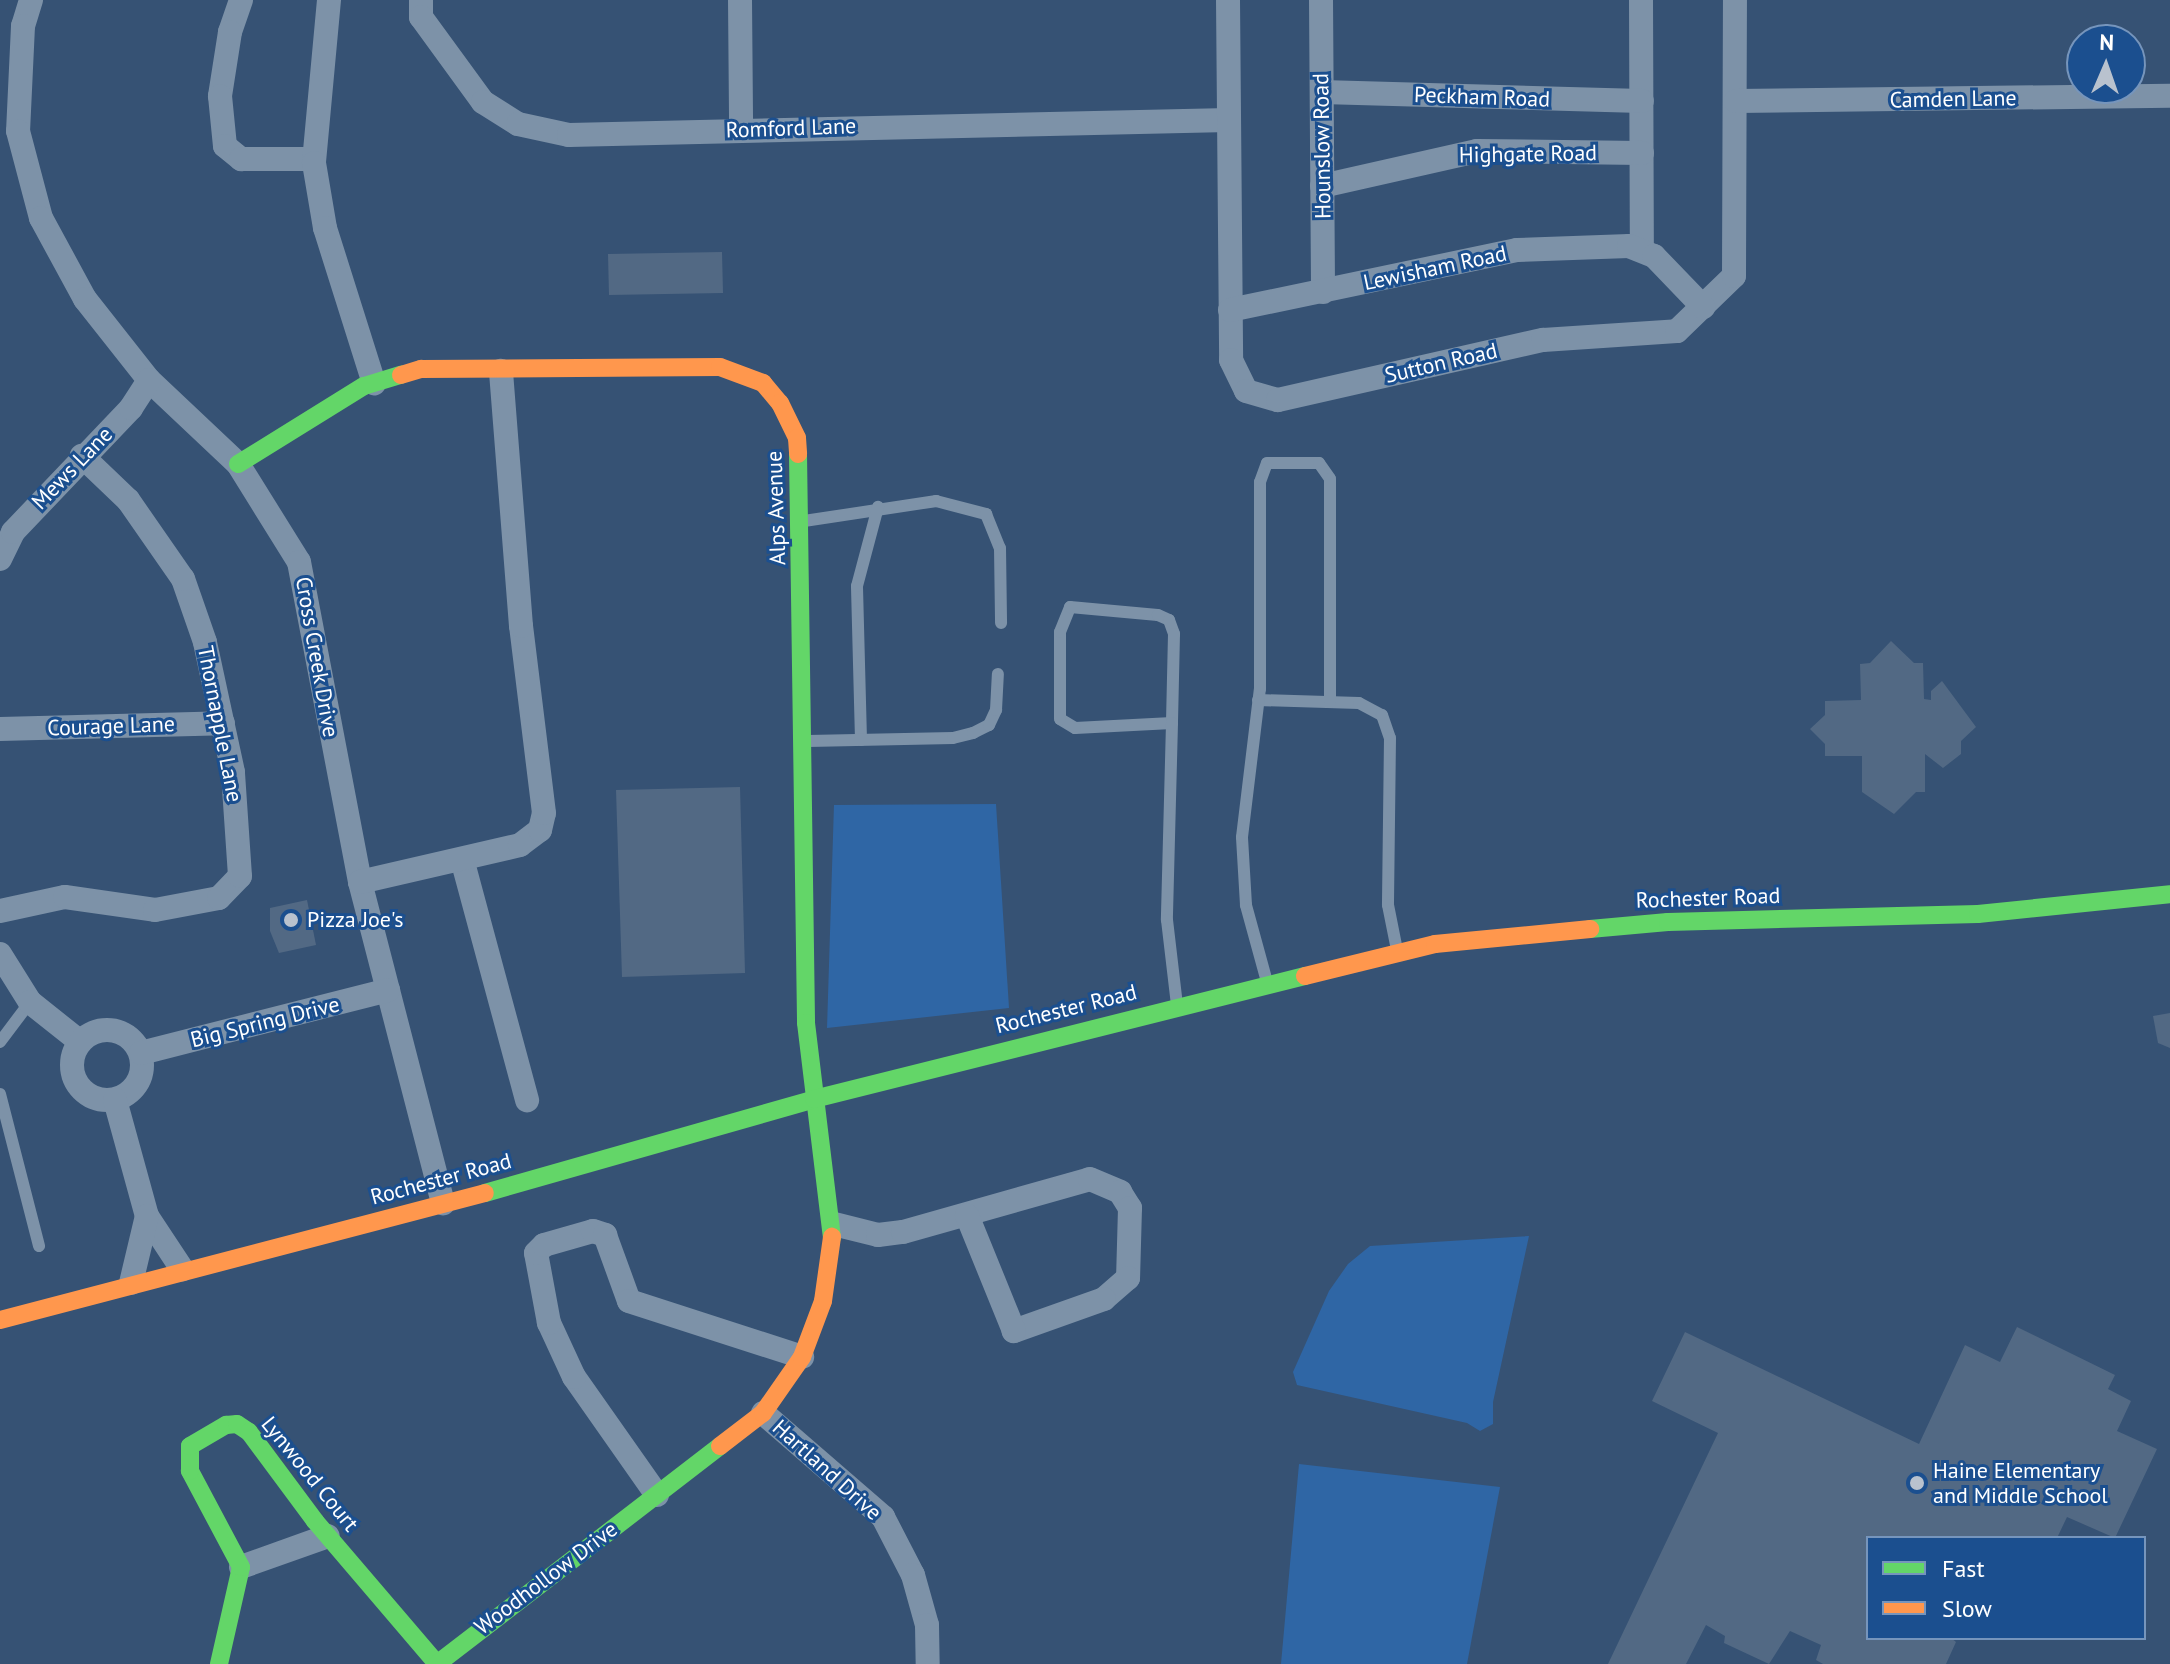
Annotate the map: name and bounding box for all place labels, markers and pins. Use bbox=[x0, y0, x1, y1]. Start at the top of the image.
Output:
place label: Pizza Joe's bbox=[307, 907, 403, 933]
marker: Pizza Joe's bbox=[282, 911, 300, 929]
place label: Haine Elementary and Middle School bbox=[1933, 1457, 2108, 1508]
marker: Haine Elementary and Middle School bbox=[1908, 1474, 1926, 1492]

